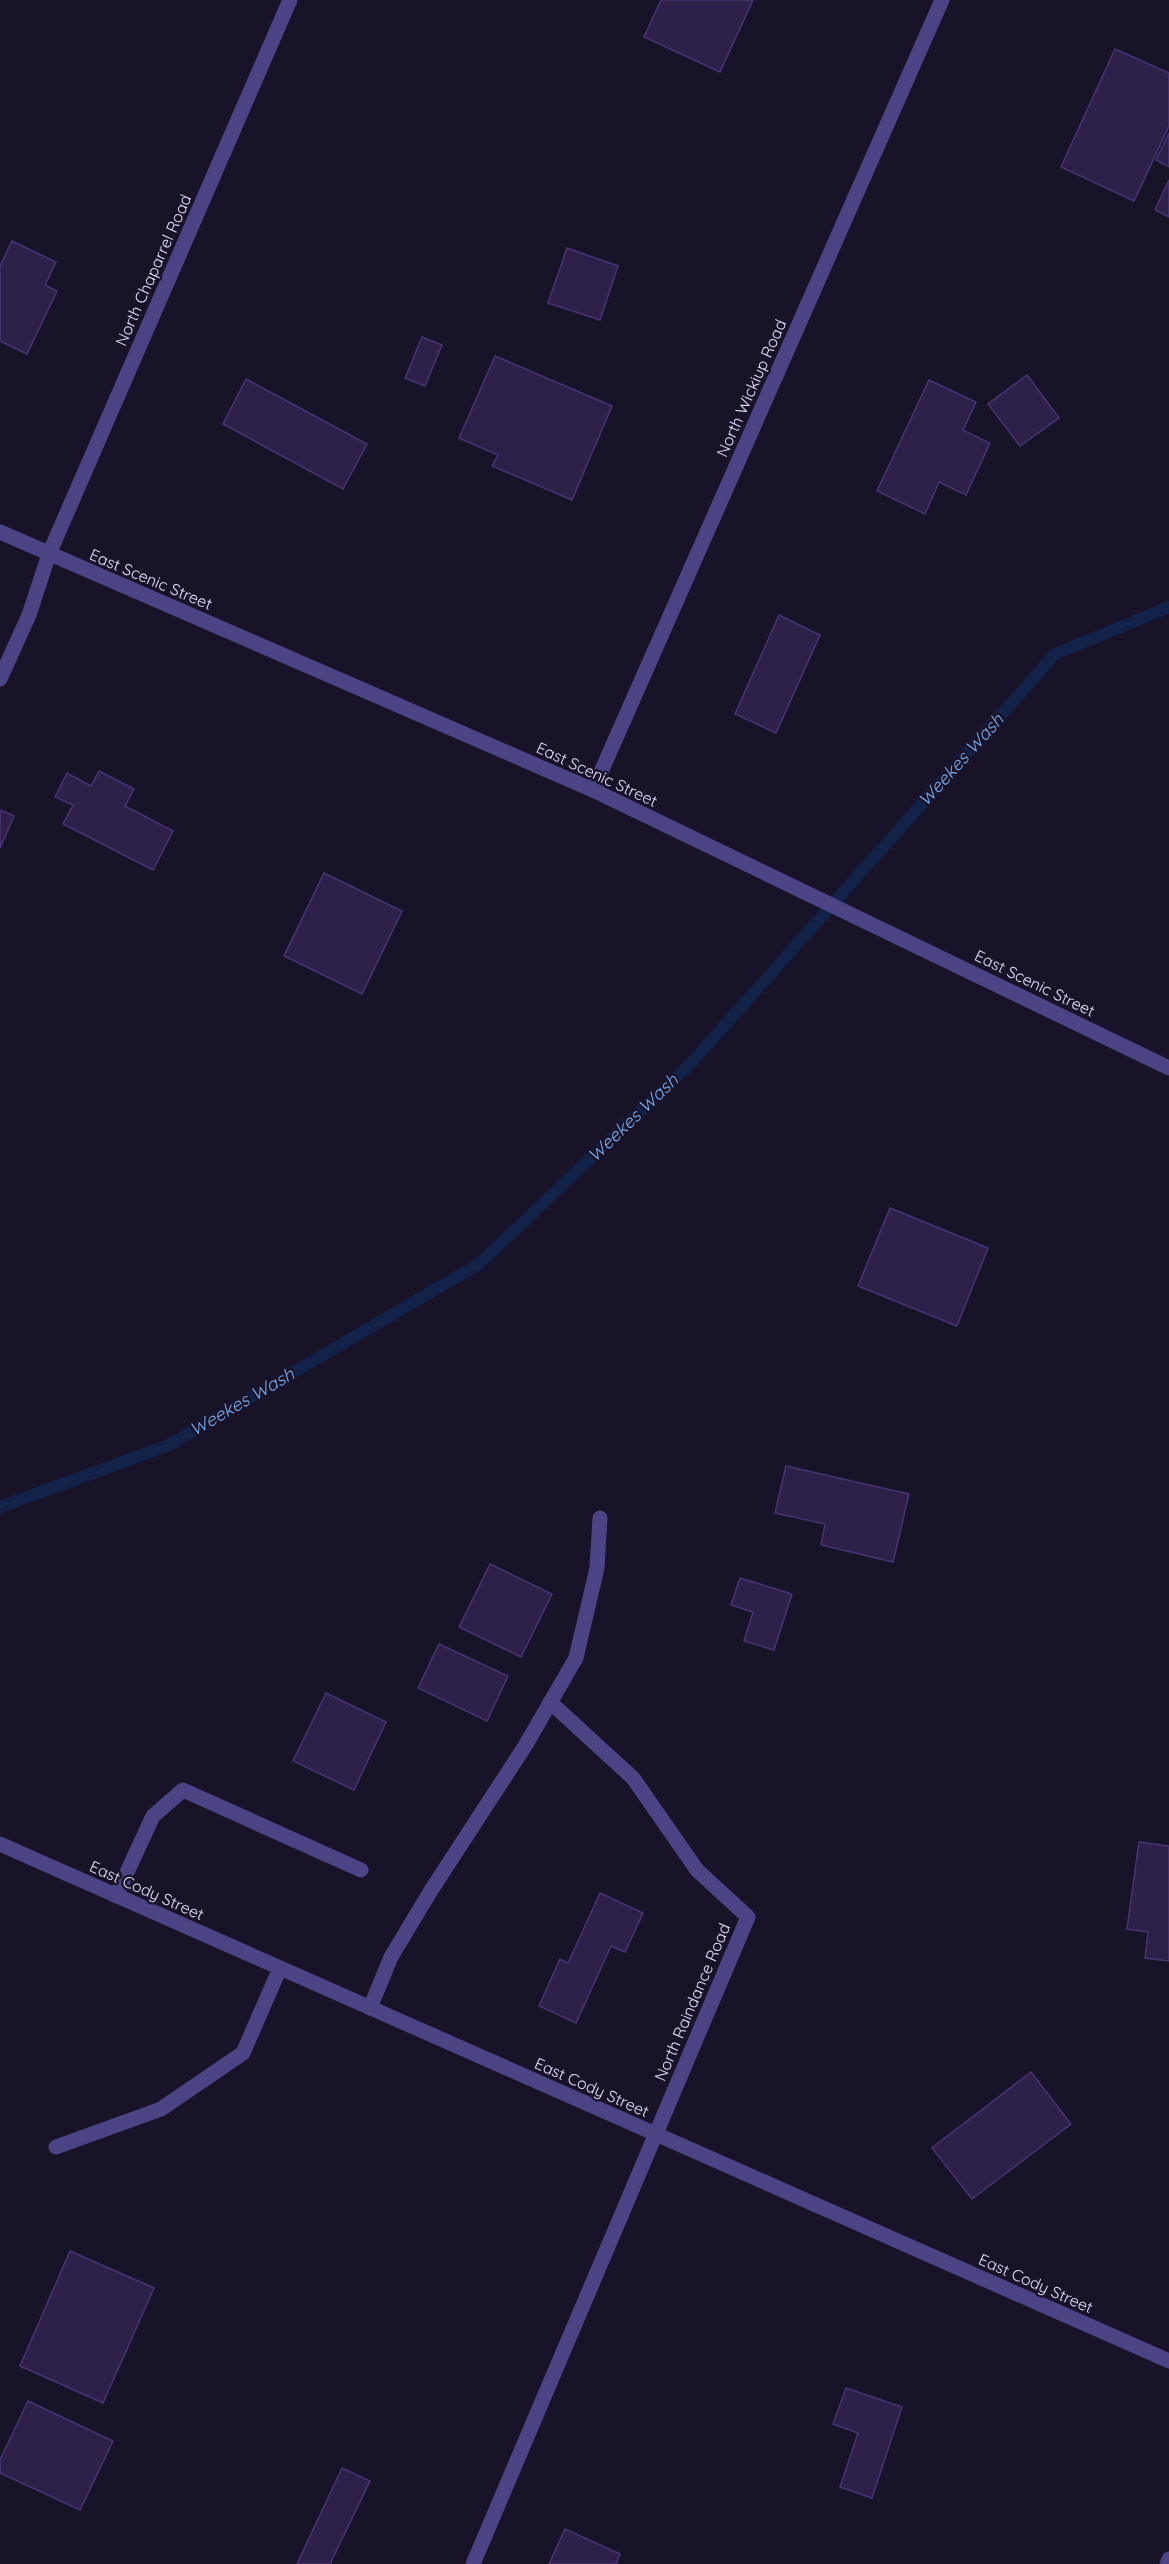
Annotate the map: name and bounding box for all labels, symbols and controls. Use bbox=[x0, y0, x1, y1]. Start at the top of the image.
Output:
street label: North Chaparrel Road bbox=[111, 191, 195, 349]
street label: North Wickiup Road bbox=[712, 316, 790, 460]
street label: East Scenic Street bbox=[87, 544, 215, 614]
water label: Weekes Wash bbox=[913, 708, 1009, 811]
street label: East Scenic Street bbox=[533, 737, 661, 811]
street label: East Scenic Street bbox=[972, 945, 1098, 1021]
water label: Weekes Wash bbox=[583, 1068, 683, 1167]
water label: Weekes Wash bbox=[185, 1362, 299, 1441]
street label: East Cody Street bbox=[87, 1856, 207, 1924]
street label: North Raindance Road bbox=[650, 1920, 734, 2084]
street label: East Cody Street bbox=[532, 2053, 652, 2121]
street label: East Cody Street bbox=[976, 2249, 1096, 2317]

